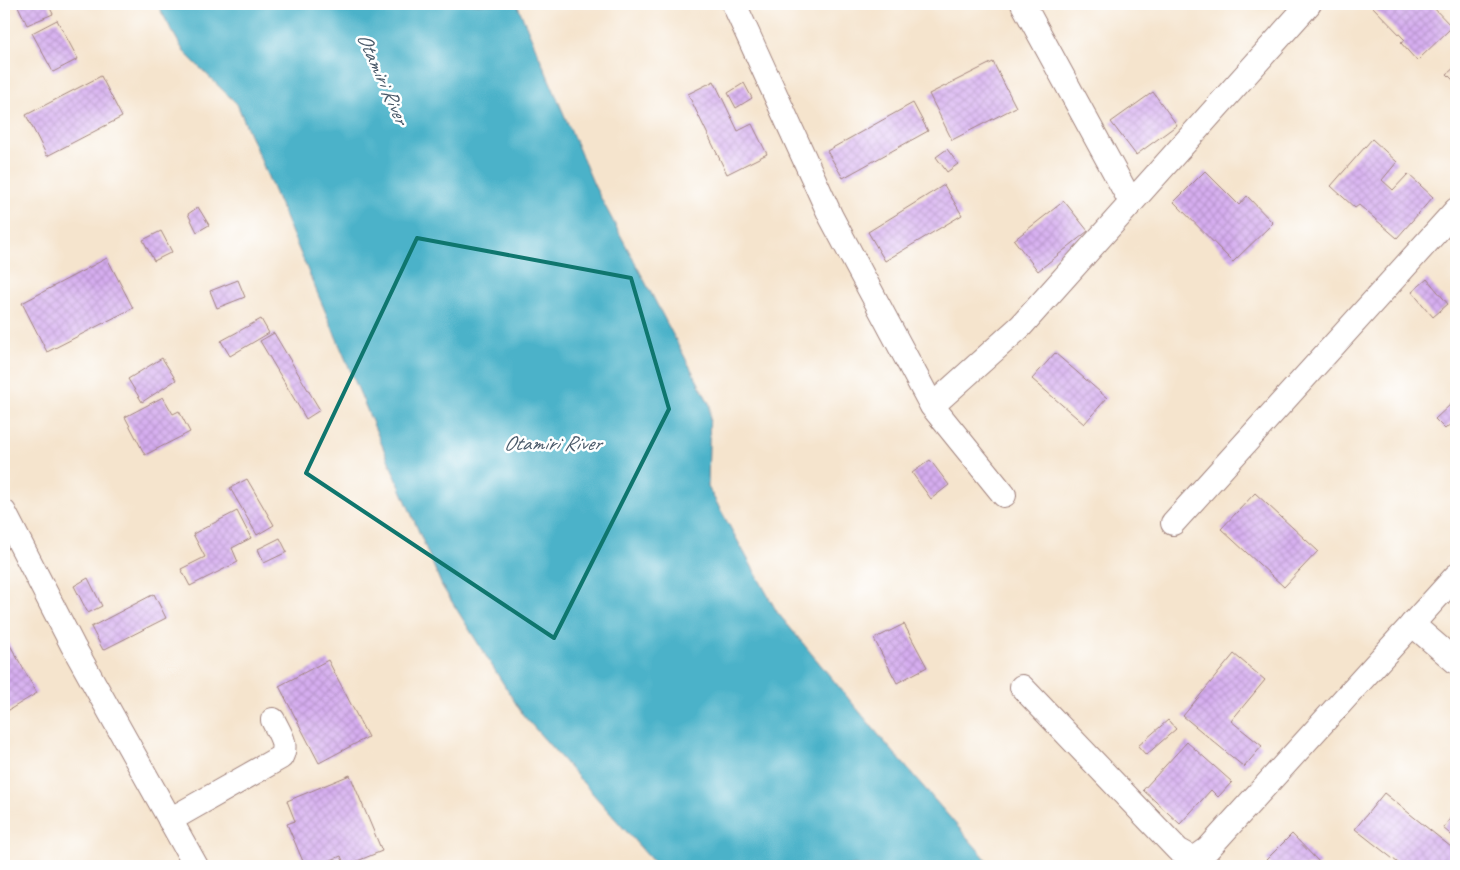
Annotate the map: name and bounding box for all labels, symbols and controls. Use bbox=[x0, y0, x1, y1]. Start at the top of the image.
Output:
water label: Otamiri River bbox=[351, 28, 416, 131]
water label: Otamiri River bbox=[503, 430, 604, 456]

